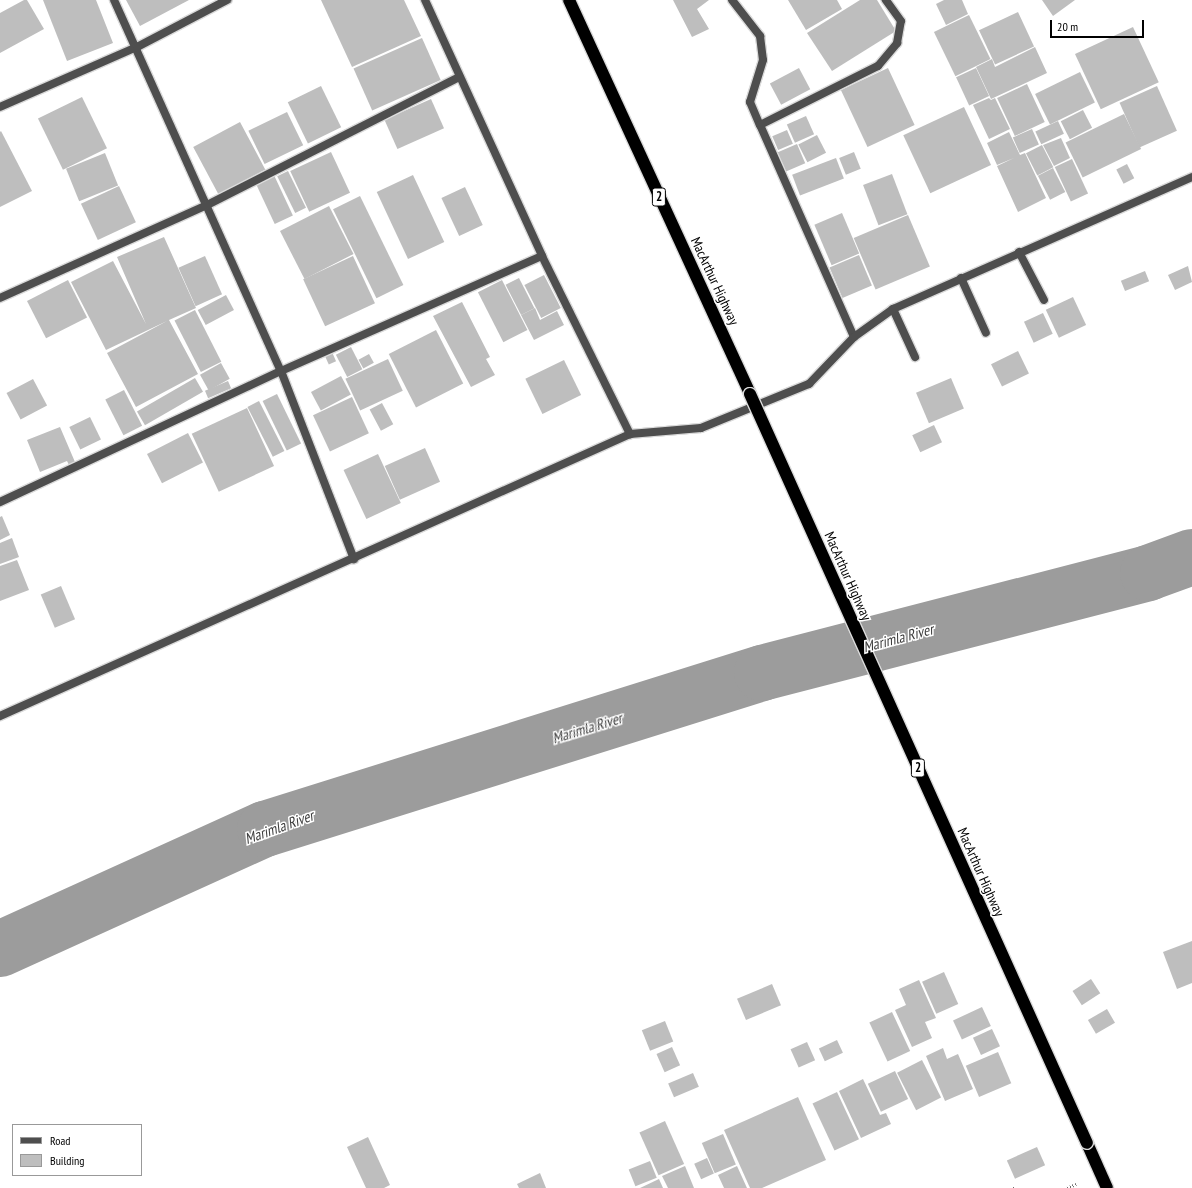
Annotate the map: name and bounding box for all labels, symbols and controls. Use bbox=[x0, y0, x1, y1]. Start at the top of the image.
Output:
scale bar bbox=[1052, 12, 1146, 38]
text: 20 m bbox=[1057, 19, 1078, 34]
road number: 2 bbox=[651, 186, 667, 208]
street label: MacArthur Highway bbox=[687, 234, 743, 328]
street label: MacArthur Highway bbox=[821, 529, 875, 623]
water label: Marimla River bbox=[861, 620, 935, 656]
water label: Marimla River bbox=[550, 709, 624, 747]
road number: 2 bbox=[910, 757, 926, 779]
water label: Marimla River bbox=[242, 806, 316, 848]
street label: MacArthur Highway bbox=[954, 825, 1008, 919]
legend bbox=[12, 1124, 142, 1176]
text: Road bbox=[50, 1133, 70, 1148]
text: Building bbox=[50, 1153, 85, 1168]

